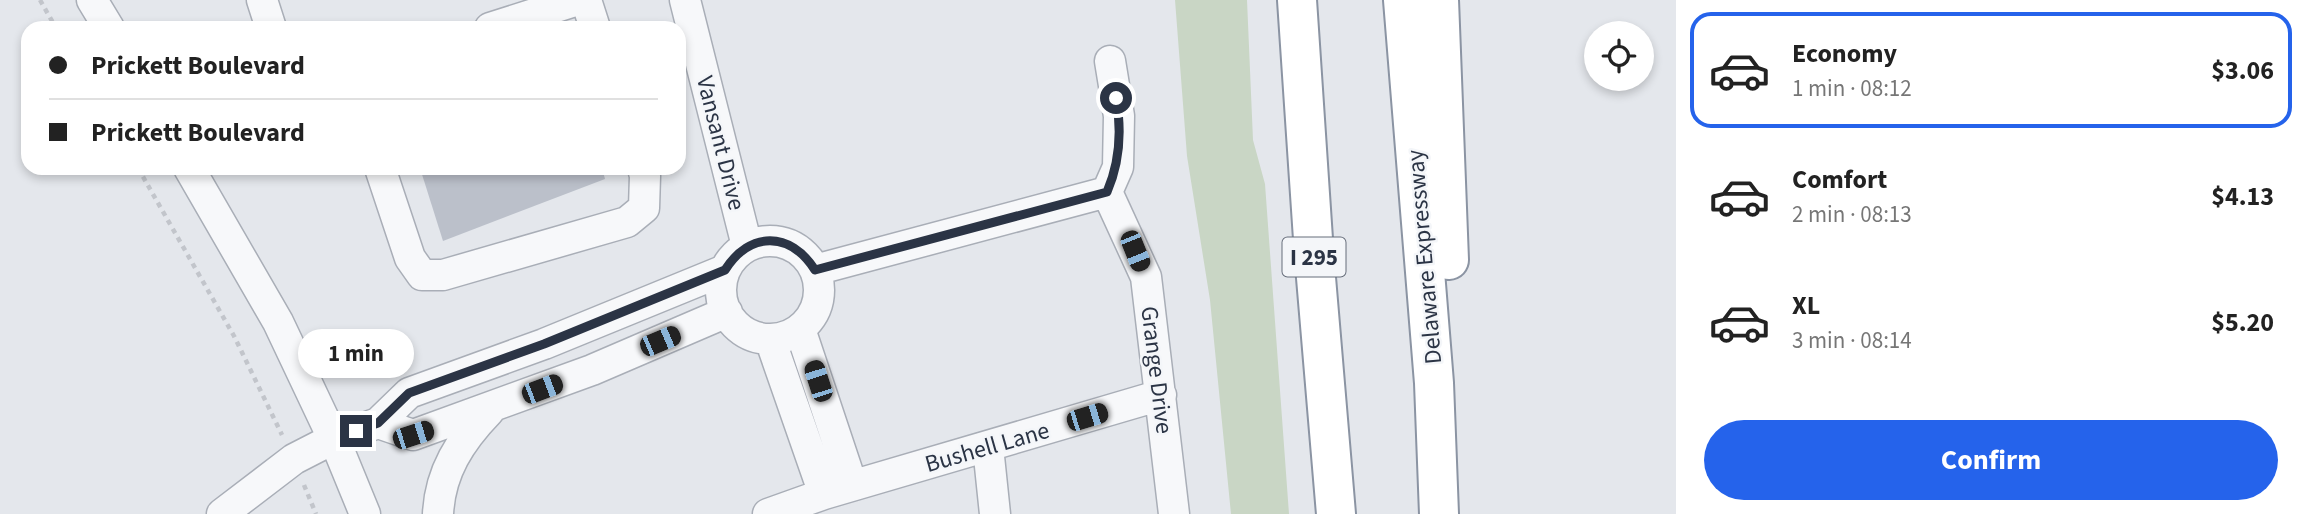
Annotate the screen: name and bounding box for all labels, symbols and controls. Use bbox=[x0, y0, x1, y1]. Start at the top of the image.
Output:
map controls bbox=[1584, 21, 1654, 91]
button: locate bbox=[1584, 21, 1654, 91]
text: Economy bbox=[1792, 35, 1897, 72]
icon: car bbox=[1708, 39, 1771, 102]
text: Prickett Boulevard bbox=[91, 47, 305, 84]
text: $3.06 bbox=[2211, 52, 2274, 89]
street label: Vansant Drive bbox=[687, 72, 754, 214]
text: 1 min · 08:12 bbox=[1792, 72, 1912, 105]
route start bbox=[1100, 82, 1132, 114]
text: Prickett Boulevard bbox=[91, 114, 305, 151]
street label: Delaware Expressway bbox=[1398, 148, 1451, 366]
text: Comfort bbox=[1792, 161, 1887, 198]
icon: car bbox=[1708, 165, 1771, 228]
text: $4.13 bbox=[2211, 178, 2274, 215]
text: 2 min · 08:13 bbox=[1792, 198, 1912, 231]
car bbox=[1118, 228, 1153, 274]
road number: I 295 bbox=[1282, 238, 1346, 276]
text: XL bbox=[1792, 287, 1820, 324]
icon: car bbox=[1708, 291, 1771, 354]
street label: Grange Drive bbox=[1131, 304, 1182, 436]
text: $5.20 bbox=[2211, 304, 2274, 341]
car bbox=[637, 323, 684, 359]
text: 3 min · 08:14 bbox=[1792, 324, 1912, 357]
callout: 1 min bbox=[298, 330, 414, 378]
text: 1 min bbox=[328, 337, 384, 370]
car bbox=[802, 358, 835, 404]
car bbox=[519, 372, 566, 406]
car bbox=[1064, 401, 1111, 433]
street label: Bushell Lane bbox=[921, 413, 1053, 482]
route end bbox=[340, 415, 372, 447]
car bbox=[390, 419, 437, 451]
button: Confirm bbox=[1704, 420, 2278, 500]

